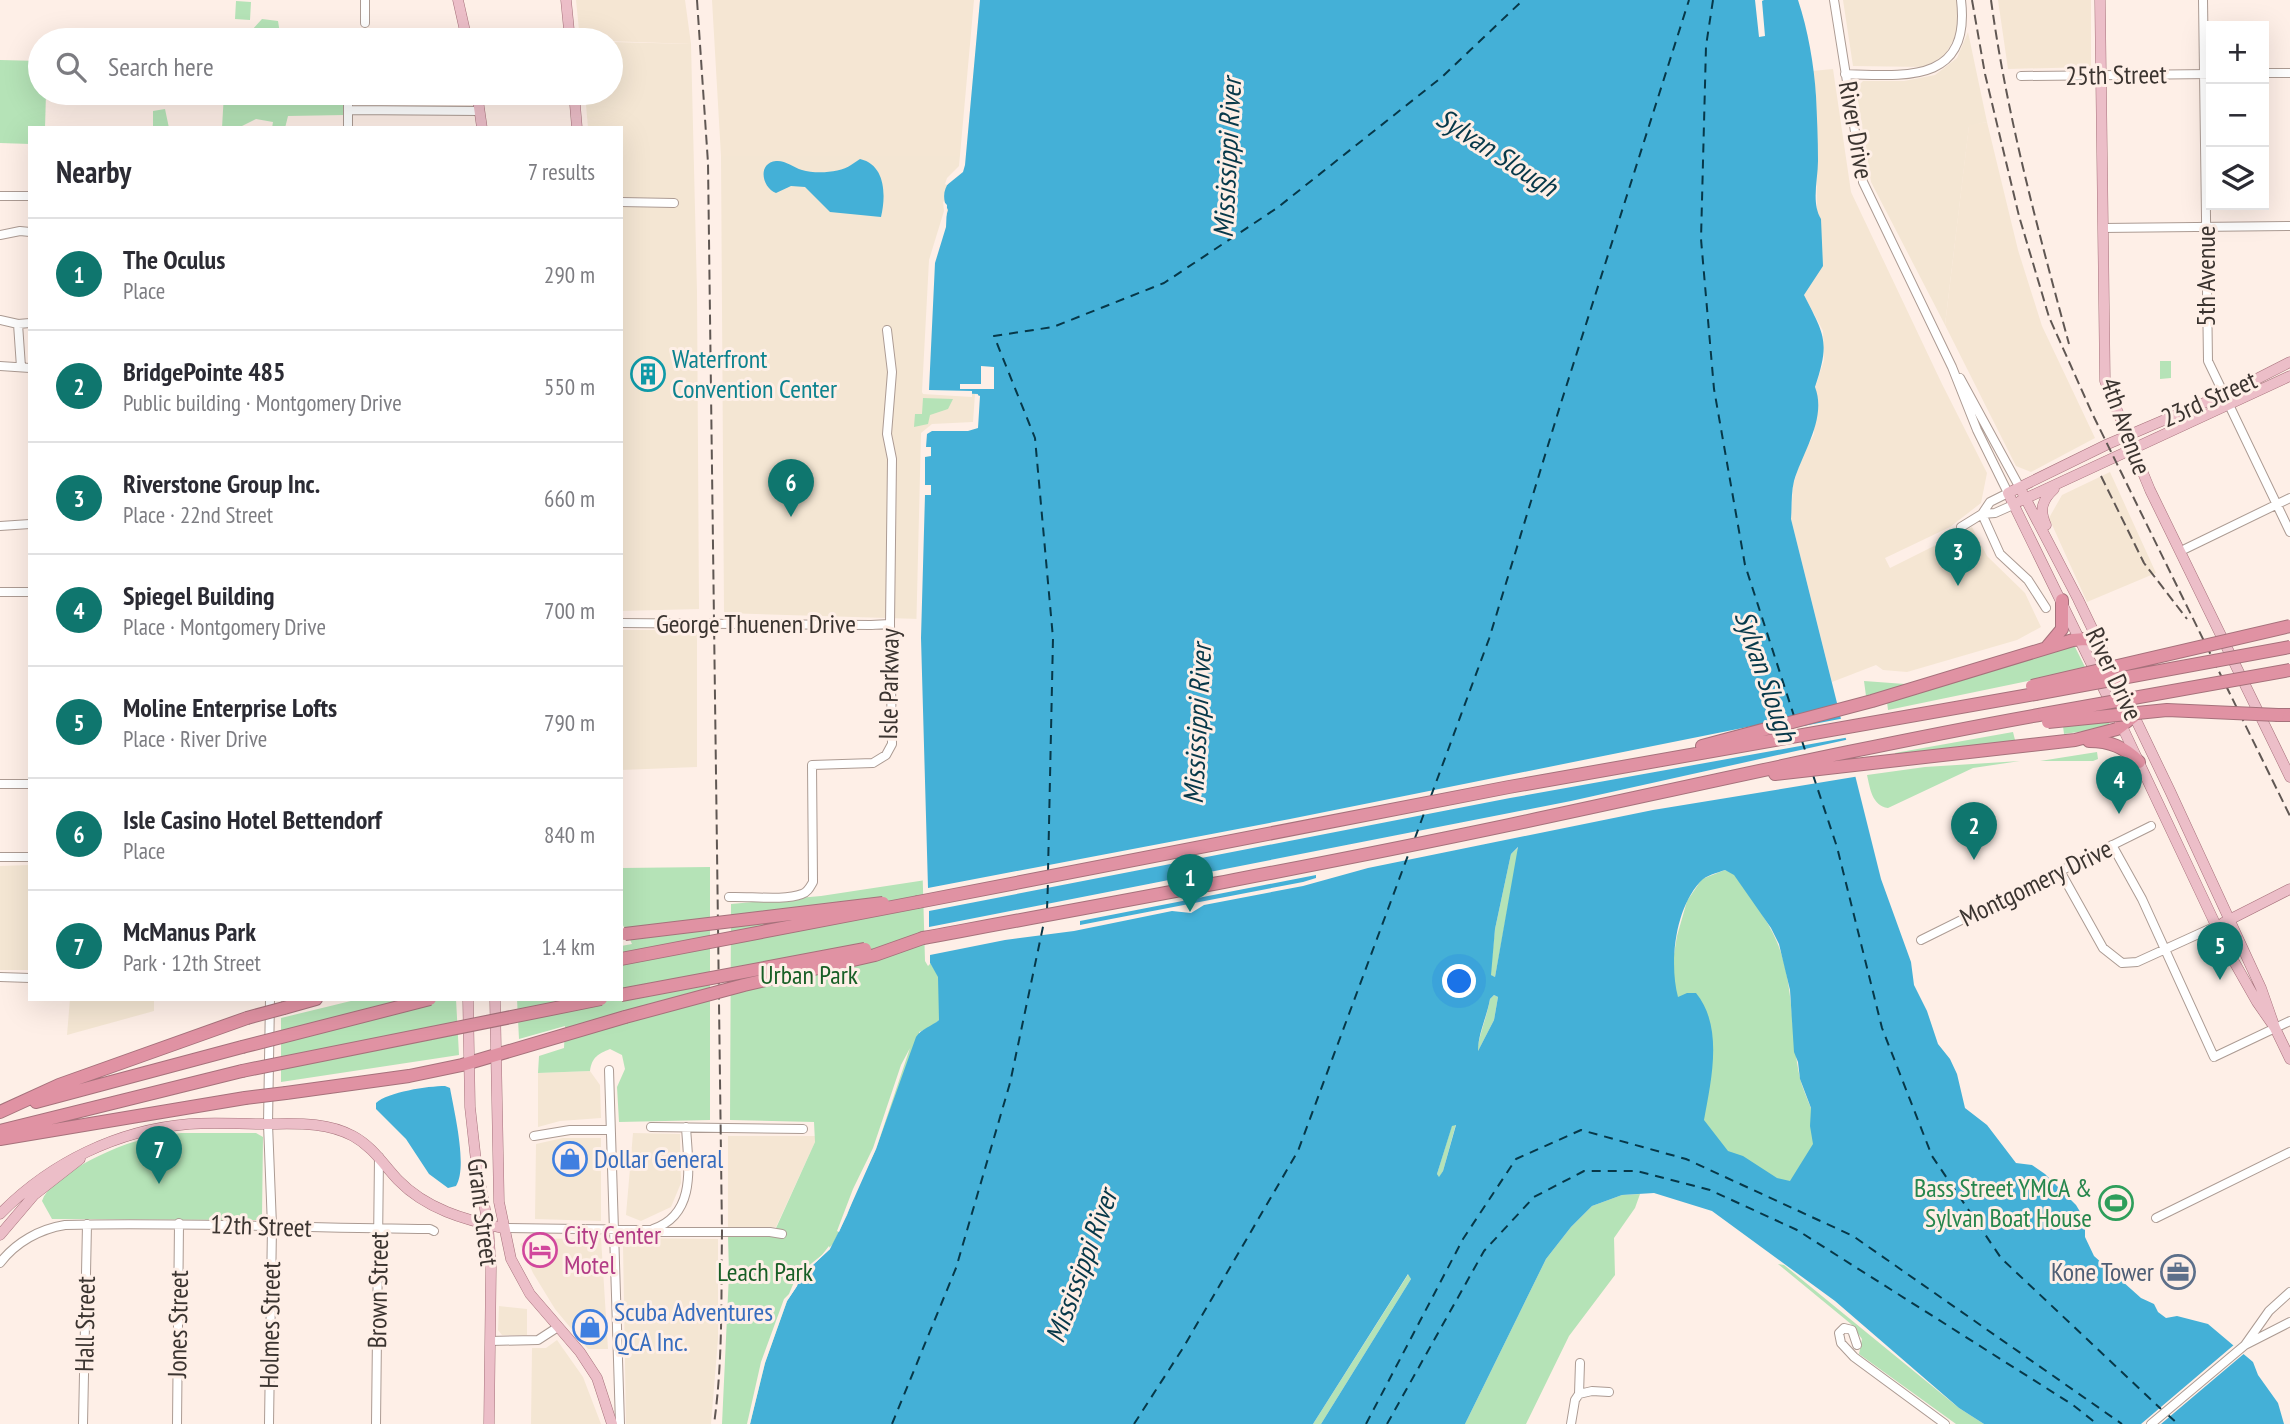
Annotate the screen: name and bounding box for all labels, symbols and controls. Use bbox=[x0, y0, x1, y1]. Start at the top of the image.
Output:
map controls bbox=[2206, 21, 2269, 210]
button: + bbox=[2206, 21, 2269, 84]
search box bbox=[28, 28, 623, 105]
icon: search bbox=[52, 48, 90, 86]
text: Search here bbox=[108, 50, 214, 83]
street label: 25th Street bbox=[2065, 57, 2167, 92]
water label: Mississippi River bbox=[1204, 73, 1249, 239]
street label: River Drive bbox=[1832, 78, 1881, 181]
button: − bbox=[2206, 84, 2269, 147]
water label: Sylvan Slough bbox=[1430, 99, 1566, 205]
button: layers bbox=[2206, 147, 2269, 210]
text: Nearby bbox=[56, 152, 131, 191]
text: 7 results bbox=[528, 157, 595, 186]
street label: 5th Avenue bbox=[2189, 226, 2222, 326]
text: The Oculus bbox=[123, 243, 225, 276]
text: 1 bbox=[74, 260, 85, 289]
text: 290 m bbox=[544, 260, 595, 289]
text: Place bbox=[123, 276, 165, 305]
place label: Waterfront Convention Center bbox=[672, 342, 837, 405]
text: BridgePointe 485 bbox=[123, 355, 285, 388]
building icon: Waterfront Convention Center bbox=[629, 355, 667, 393]
street label: 23rd Street bbox=[2156, 363, 2262, 434]
text: 2 bbox=[74, 372, 85, 401]
text: 550 m bbox=[544, 372, 595, 401]
street label: 4th Avenue bbox=[2094, 373, 2159, 479]
text: Public building · Montgomery Drive bbox=[123, 388, 402, 417]
pin: 6 bbox=[768, 459, 814, 517]
text: Riverstone Group Inc. bbox=[123, 467, 320, 500]
text: 3 bbox=[74, 484, 85, 513]
text: 660 m bbox=[544, 484, 595, 513]
text: Place · 22nd Street bbox=[123, 500, 273, 529]
pin: 3 bbox=[1935, 528, 1981, 586]
text: Spiegel Building bbox=[123, 579, 274, 612]
text: 4 bbox=[74, 596, 85, 625]
text: 700 m bbox=[544, 596, 595, 625]
water label: Sylvan Slough bbox=[1727, 605, 1807, 748]
street label: George Thuenen Drive bbox=[656, 607, 856, 640]
text: Place · Montgomery Drive bbox=[123, 612, 326, 641]
street label: River Drive bbox=[2079, 622, 2150, 726]
street label: Isle Parkway bbox=[871, 628, 906, 740]
water label: Mississippi River bbox=[1174, 639, 1219, 805]
text: Moline Enterprise Lofts bbox=[123, 691, 337, 724]
text: 5 bbox=[74, 708, 85, 737]
text: 790 m bbox=[544, 708, 595, 737]
text: Place · River Drive bbox=[123, 724, 267, 753]
pin: 4 bbox=[2096, 756, 2142, 814]
pin: 2 bbox=[1951, 802, 1997, 860]
text: Isle Casino Hotel Bettendorf bbox=[123, 803, 382, 836]
text: 6 bbox=[74, 820, 85, 849]
text: 840 m bbox=[544, 820, 595, 849]
street label: Montgomery Drive bbox=[1954, 832, 2117, 934]
text: Place bbox=[123, 836, 165, 865]
pin: 1 bbox=[1167, 854, 1213, 912]
text: McManus Park bbox=[123, 915, 256, 948]
pin: 5 bbox=[2197, 922, 2243, 980]
text: 7 bbox=[74, 932, 85, 961]
text: 1.4 km bbox=[541, 932, 595, 961]
text: Park · 12th Street bbox=[123, 948, 261, 977]
park label: Urban Park bbox=[760, 958, 858, 991]
your location bbox=[1442, 964, 1476, 998]
pin: 7 bbox=[136, 1126, 182, 1184]
shop icon: Dollar General bbox=[551, 1140, 589, 1178]
place label: Dollar General bbox=[594, 1142, 723, 1175]
street label: Grant Street bbox=[461, 1156, 506, 1268]
place label: Bass Street YMCA & Sylvan Boat House bbox=[1914, 1171, 2092, 1234]
water label: Mississippi River bbox=[1036, 1180, 1127, 1347]
sports icon: Bass Street YMCA & Sylvan Boat House bbox=[2097, 1184, 2135, 1222]
street label: 12th Street bbox=[210, 1207, 312, 1244]
place label: City Center Motel bbox=[564, 1218, 661, 1281]
street label: Brown Street bbox=[360, 1231, 395, 1349]
hotel icon: City Center Motel bbox=[521, 1231, 559, 1269]
office icon: Kone Tower bbox=[2159, 1253, 2197, 1291]
park label: Leach Park bbox=[717, 1255, 813, 1288]
place label: Kone Tower bbox=[2051, 1255, 2154, 1288]
street label: Holmes Street bbox=[252, 1261, 287, 1389]
street label: Jones Street bbox=[160, 1270, 195, 1379]
street label: Hall Street bbox=[67, 1276, 102, 1372]
place label: Scuba Adventures QCA Inc. bbox=[614, 1295, 773, 1358]
shop icon: Scuba Adventures QCA Inc. bbox=[571, 1308, 609, 1346]

